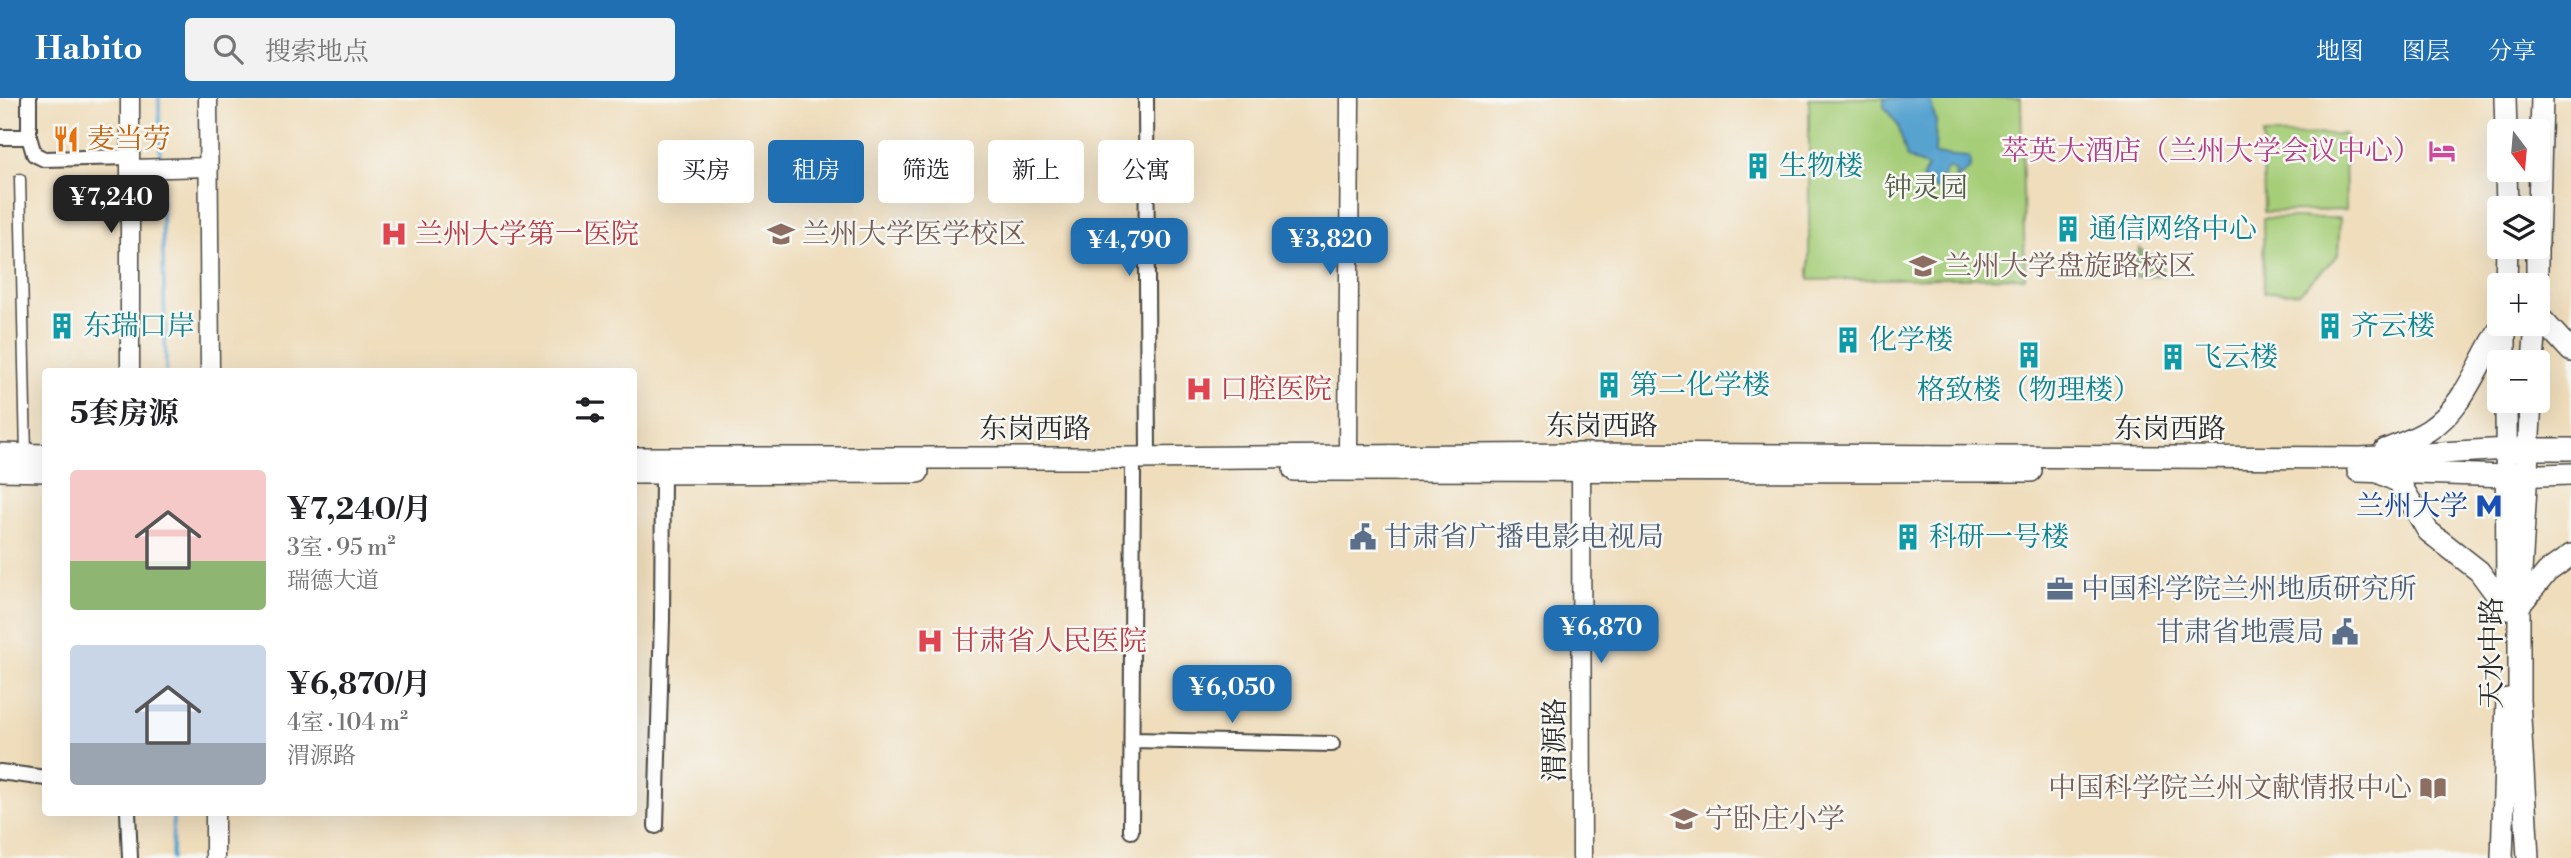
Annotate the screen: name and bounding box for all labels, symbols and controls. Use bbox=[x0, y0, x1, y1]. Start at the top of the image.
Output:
search box bbox=[185, 18, 675, 81]
text: Habito bbox=[35, 29, 143, 70]
icon: search bbox=[209, 30, 247, 68]
text: 搜索地点 bbox=[265, 36, 369, 68]
text: 地图 bbox=[2316, 37, 2364, 67]
text: 图层 bbox=[2402, 37, 2450, 67]
text: 分享 bbox=[2488, 37, 2536, 67]
north arrow bbox=[2487, 119, 2550, 182]
map controls bbox=[2487, 119, 2550, 413]
place label: 麦当劳 bbox=[87, 122, 171, 157]
restaurant icon: 麦当劳 bbox=[51, 124, 81, 154]
place label: 萃英大酒店（兰州大学会议中心） bbox=[2001, 134, 2421, 169]
hotel icon: 萃英大酒店（兰州大学会议中心） bbox=[2427, 136, 2457, 166]
chip: 买房 bbox=[658, 140, 754, 203]
chip: 租房 bbox=[768, 140, 864, 203]
chip: 筛选 bbox=[878, 140, 974, 203]
chip: 新上 bbox=[988, 140, 1084, 203]
chip: 公寓 bbox=[1098, 140, 1194, 203]
place label: 生物楼 bbox=[1779, 149, 1863, 184]
building icon: 生物楼 bbox=[1743, 151, 1773, 181]
park label: 钟灵园 bbox=[1884, 171, 1968, 206]
pin: ¥7,240 bbox=[54, 176, 168, 235]
text: ¥7,240 bbox=[69, 184, 153, 212]
button: layers bbox=[2487, 196, 2550, 259]
place label: 通信网络中心 bbox=[2089, 212, 2257, 247]
building icon: 通信网络中心 bbox=[2053, 214, 2083, 244]
place label: 兰州大学第一医院 bbox=[415, 217, 639, 252]
place label: 兰州大学医学校区 bbox=[802, 217, 1026, 252]
pin: ¥4,790 bbox=[1072, 218, 1186, 278]
pin: ¥3,820 bbox=[1273, 218, 1387, 277]
hospital icon: 兰州大学第一医院 bbox=[379, 219, 409, 249]
school or university icon: 兰州大学医学校区 bbox=[766, 219, 796, 249]
text: ¥3,820 bbox=[1288, 226, 1372, 254]
text: ¥4,790 bbox=[1087, 227, 1171, 255]
place label: 兰州大学盘旋路校区 bbox=[1944, 249, 2196, 284]
school or university icon: 兰州大学盘旋路校区 bbox=[1908, 251, 1938, 281]
button: + bbox=[2487, 273, 2550, 336]
place label: 东瑞口岸 bbox=[83, 309, 195, 344]
place label: 齐云楼 bbox=[2351, 309, 2435, 344]
building icon: 东瑞口岸 bbox=[47, 311, 77, 341]
building icon: 齐云楼 bbox=[2315, 311, 2345, 341]
place label: 化学楼 bbox=[1869, 323, 1953, 358]
building icon: 化学楼 bbox=[1833, 325, 1863, 355]
building icon: 格致楼（物理楼） bbox=[2014, 340, 2044, 370]
place label: 飞云楼 bbox=[2194, 340, 2278, 375]
building icon: 飞云楼 bbox=[2158, 342, 2188, 372]
button: − bbox=[2487, 350, 2550, 413]
place label: 第二化学楼 bbox=[1630, 368, 1770, 403]
building icon: 第二化学楼 bbox=[1594, 370, 1624, 400]
place label: 口腔医院 bbox=[1220, 372, 1332, 407]
place label: 格致楼（物理楼） bbox=[1917, 373, 2141, 408]
hospital icon: 口腔医院 bbox=[1184, 374, 1214, 404]
icon: filters bbox=[571, 391, 609, 429]
text: 5套房源 bbox=[70, 395, 179, 433]
street label: 东岗西路 bbox=[1546, 409, 1658, 444]
street label: 东岗西路 bbox=[979, 412, 1091, 447]
street label: 东岗西路 bbox=[2114, 412, 2226, 447]
place label: 兰州大学 bbox=[2356, 489, 2468, 524]
text: ¥7,240/月 bbox=[287, 491, 432, 529]
metro station icon: 兰州大学 bbox=[2474, 491, 2504, 521]
icon: home bbox=[126, 498, 210, 582]
place label: 甘肃省广播电影电视局 bbox=[1384, 520, 1664, 555]
place label: 科研一号楼 bbox=[1929, 520, 2069, 555]
public building icon: 甘肃省广播电影电视局 bbox=[1348, 522, 1378, 552]
building icon: 科研一号楼 bbox=[1893, 522, 1923, 552]
text: 3室 · 95 m² bbox=[287, 534, 396, 562]
text: 瑞德大道 bbox=[287, 567, 379, 595]
place label: 中国科学院兰州地质研究所 bbox=[2081, 572, 2417, 607]
office icon: 中国科学院兰州地质研究所 bbox=[2045, 574, 2075, 604]
street label: 天水中路 bbox=[2475, 597, 2510, 709]
pin: ¥6,870 bbox=[1544, 606, 1658, 665]
text: ¥6,870 bbox=[1560, 614, 1642, 642]
place label: 甘肃省地震局 bbox=[2156, 615, 2324, 650]
public building icon: 甘肃省地震局 bbox=[2330, 617, 2360, 647]
place label: 甘肃省人民医院 bbox=[951, 624, 1147, 659]
hospital icon: 甘肃省人民医院 bbox=[915, 626, 945, 656]
text: ¥6,870/月 bbox=[287, 666, 431, 704]
pin: ¥6,050 bbox=[1175, 666, 1289, 725]
icon: home bbox=[126, 673, 210, 757]
text: ¥6,050 bbox=[1189, 674, 1275, 702]
street label: 渭源路 bbox=[1538, 698, 1573, 782]
text: 4室 · 104 m² bbox=[287, 709, 408, 737]
text: 渭源路 bbox=[287, 742, 356, 770]
place label: 中国科学院兰州文献情报中心 bbox=[2048, 771, 2412, 806]
library icon: 中国科学院兰州文献情报中心 bbox=[2418, 773, 2448, 803]
place label: 宁卧庄小学 bbox=[1705, 802, 1845, 837]
school or university icon: 宁卧庄小学 bbox=[1669, 804, 1699, 834]

